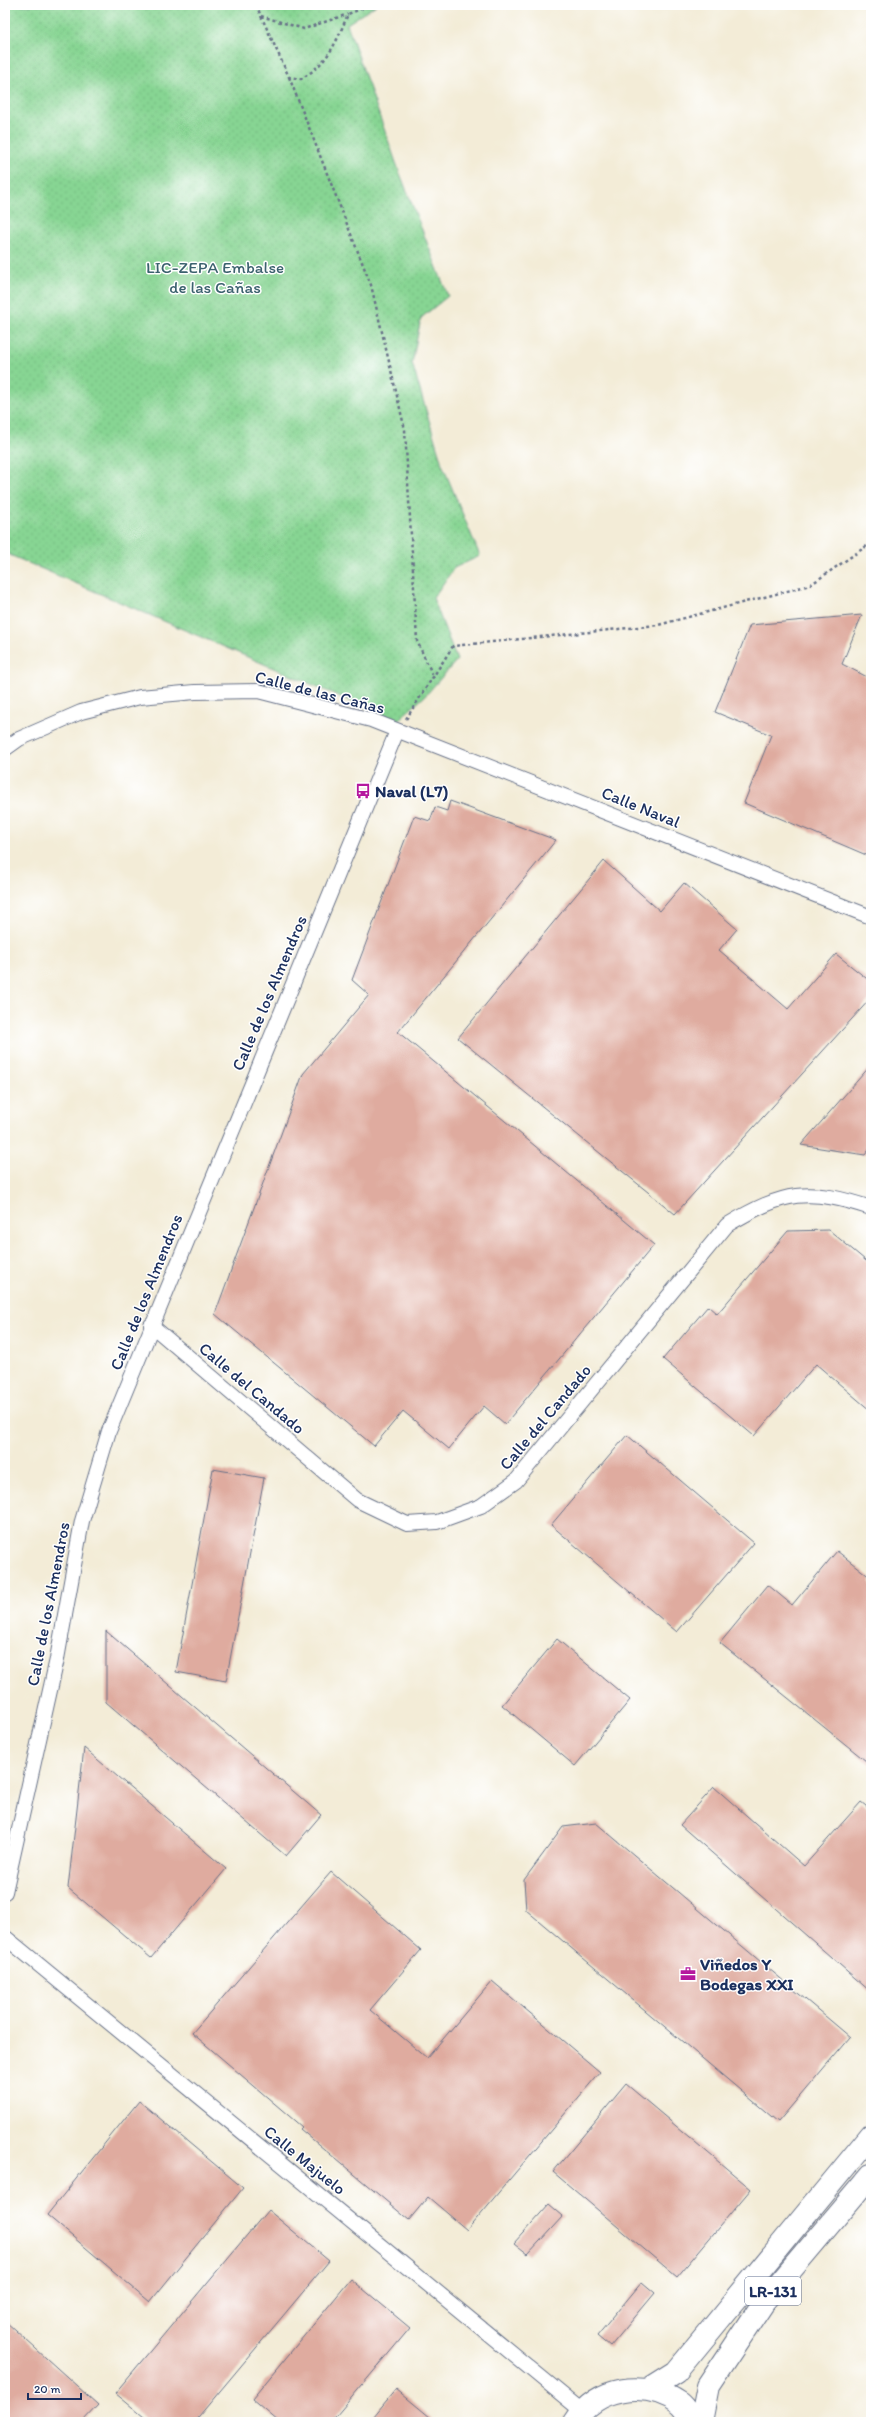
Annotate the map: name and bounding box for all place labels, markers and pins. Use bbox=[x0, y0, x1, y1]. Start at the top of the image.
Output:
place label: Naval (L7) bbox=[375, 781, 448, 802]
bus stop icon: Naval (L7) bbox=[354, 782, 372, 800]
place label: Viñedos Y Bodegas XXI bbox=[700, 1954, 794, 1995]
office icon: Viñedos Y Bodegas XXI bbox=[679, 1965, 697, 1983]

